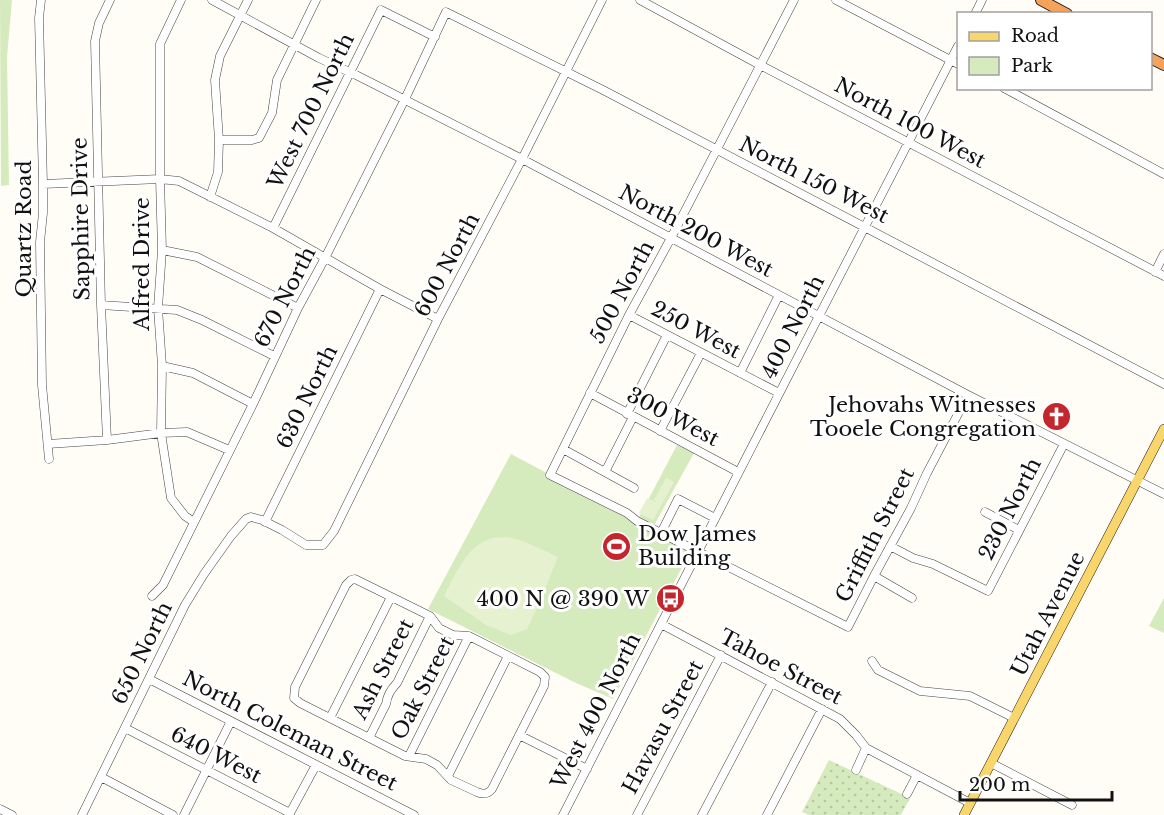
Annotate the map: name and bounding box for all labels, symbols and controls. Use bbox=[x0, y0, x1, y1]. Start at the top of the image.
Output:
legend bbox=[957, 12, 1152, 90]
text: Road bbox=[1011, 25, 1059, 47]
street label: West 700 North bbox=[262, 29, 360, 194]
text: Park bbox=[1011, 55, 1053, 77]
street label: North 100 West bbox=[830, 72, 990, 174]
street label: North 150 West bbox=[735, 131, 893, 229]
street label: Sapphire Drive bbox=[67, 137, 95, 301]
street label: Quartz Road bbox=[11, 160, 37, 298]
street label: North 200 West bbox=[614, 179, 778, 283]
street label: Alfred Drive bbox=[129, 197, 155, 332]
street label: 600 North bbox=[409, 209, 485, 321]
street label: 500 North bbox=[584, 236, 660, 348]
street label: 670 North bbox=[249, 242, 321, 352]
street label: 400 North bbox=[756, 271, 830, 383]
street label: 250 West bbox=[647, 296, 745, 364]
street label: 630 North bbox=[271, 341, 343, 453]
street label: 300 West bbox=[622, 382, 724, 452]
place label: Jehovahs Witnesses Tooele Congregation bbox=[810, 392, 1036, 442]
church icon: Jehovahs Witnesses Tooele Congregation bbox=[1041, 401, 1073, 433]
street label: 230 North bbox=[973, 454, 1047, 564]
street label: Griffith Street bbox=[830, 463, 920, 607]
place label: Dow James Building bbox=[638, 521, 757, 571]
sports icon: Dow James Building bbox=[601, 530, 633, 562]
street label: Utah Avenue bbox=[1005, 547, 1091, 681]
bus stop icon: 400 N @ 390 W bbox=[654, 583, 686, 615]
place label: 400 N @ 390 W bbox=[477, 586, 649, 612]
street label: 650 North bbox=[106, 597, 178, 709]
street label: Ash Street bbox=[346, 614, 419, 725]
street label: Tahoe Street bbox=[715, 624, 847, 710]
street label: West 400 North bbox=[545, 629, 646, 794]
street label: Oak Street bbox=[386, 632, 460, 744]
street label: Havasu Street bbox=[617, 656, 709, 798]
street label: North Coleman Street bbox=[178, 665, 402, 797]
street label: 640 West bbox=[166, 721, 266, 789]
scale bar bbox=[960, 764, 1112, 802]
text: 200 m bbox=[969, 774, 1030, 796]

